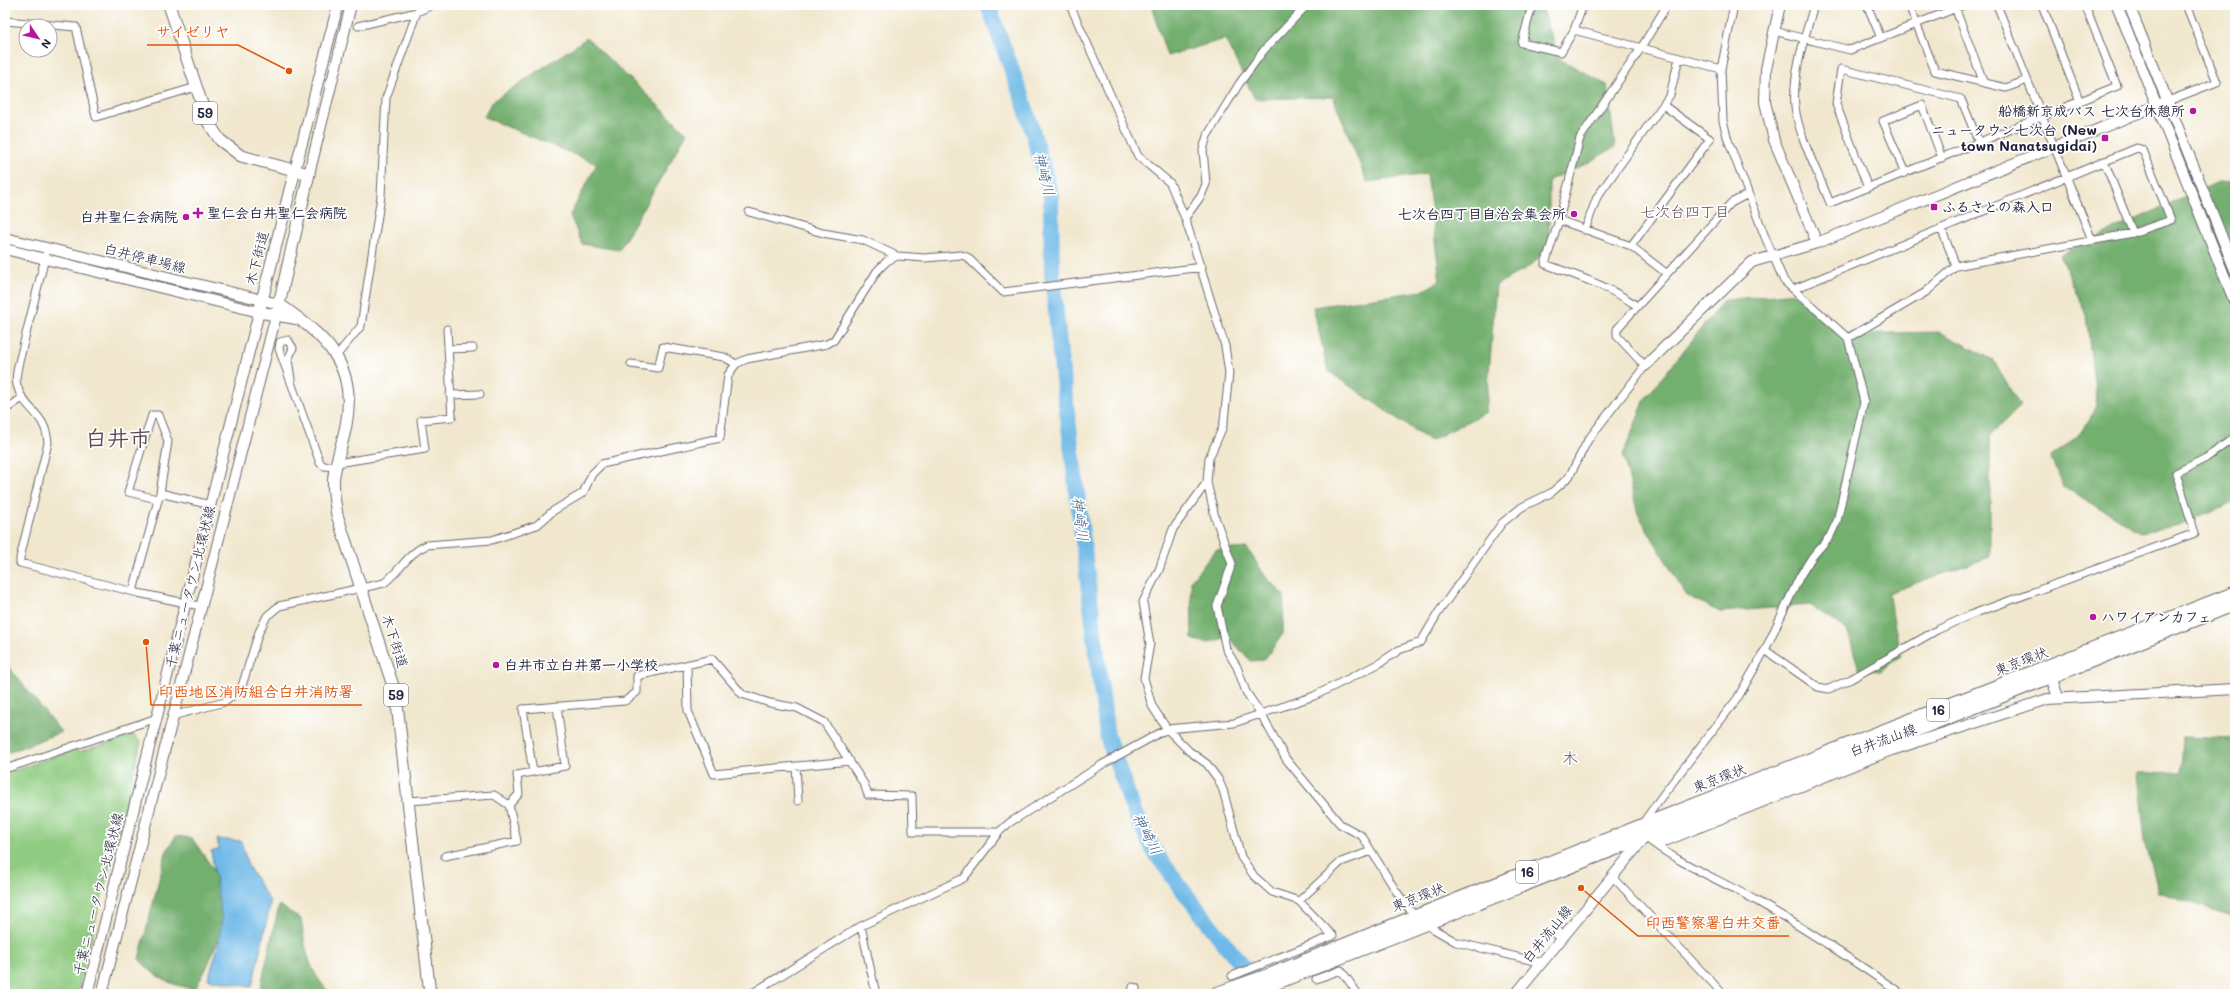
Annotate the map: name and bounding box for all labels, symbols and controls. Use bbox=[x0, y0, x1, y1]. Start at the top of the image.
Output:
north arrow bbox=[18, 18, 58, 58]
callout: サイゼリヤ bbox=[147, 18, 238, 45]
text: サイゼリヤ bbox=[156, 21, 230, 41]
text: N bbox=[38, 36, 55, 52]
place label: 船橋新京成バス 七次台休憩所 bbox=[1998, 101, 2185, 120]
road number: 59 bbox=[193, 102, 217, 124]
marker: 船橋新京成バス 七次台休憩所 bbox=[2188, 106, 2198, 116]
place label: ニュータウン七次台 (New town Nanatsugidai) bbox=[1931, 120, 2097, 155]
marker: ニュータウン七次台 (New town Nanatsugidai) bbox=[2100, 133, 2110, 143]
water label: 神崎川 bbox=[1030, 149, 1060, 198]
place label: ふるさとの森入口 bbox=[1942, 197, 2054, 216]
district label: 七次台四丁目 bbox=[1640, 201, 1730, 221]
marker: ふるさとの森入口 bbox=[1929, 202, 1939, 212]
place label: 聖仁会白井聖仁会病院 bbox=[207, 203, 347, 222]
place label: 七次台四丁目自治会集会所 bbox=[1398, 204, 1566, 223]
place label: 白井聖仁会病院 bbox=[80, 207, 178, 226]
marker: 聖仁会白井聖仁会病院 bbox=[192, 207, 204, 219]
marker: 七次台四丁目自治会集会所 bbox=[1569, 209, 1579, 219]
marker: 白井聖仁会病院 bbox=[181, 212, 191, 222]
street label: 木下街道 bbox=[241, 228, 273, 287]
street label: 白井停車場線 bbox=[102, 238, 188, 277]
district label: 白井市 bbox=[85, 423, 151, 452]
water label: 神崎川 bbox=[1068, 495, 1094, 542]
street label: 千葉ニュータウン北環状線 bbox=[160, 503, 219, 671]
place label: ハワイアンカフェ bbox=[2101, 607, 2212, 626]
street label: 木下街道 bbox=[378, 611, 413, 670]
marker: ハワイアンカフェ bbox=[2088, 612, 2098, 622]
street label: 東京環状 bbox=[1991, 642, 2050, 679]
place label: 白井市立白井第一小学校 bbox=[504, 655, 658, 674]
marker: 白井市立白井第一小学校 bbox=[491, 660, 501, 670]
callout: 印西地区消防組合白井消防署 bbox=[151, 678, 362, 705]
text: 印西地区消防組合白井消防署 bbox=[158, 681, 354, 701]
road number: 59 bbox=[384, 684, 408, 706]
road number: 16 bbox=[1927, 699, 1949, 721]
street label: 白井流山線 bbox=[1847, 719, 1919, 760]
district label: 木 bbox=[1562, 747, 1578, 768]
street label: 東京環状 bbox=[1689, 759, 1748, 796]
water label: 神崎川 bbox=[1128, 809, 1167, 858]
street label: 千葉ニュータウン北環状線 bbox=[68, 810, 127, 978]
road number: 16 bbox=[1516, 861, 1538, 883]
street label: 東京環状 bbox=[1388, 878, 1447, 915]
street label: 白井流山線 bbox=[1517, 901, 1576, 967]
callout: 印西警察署白井交番 bbox=[1638, 909, 1789, 936]
text: 印西警察署白井交番 bbox=[1645, 912, 1781, 932]

